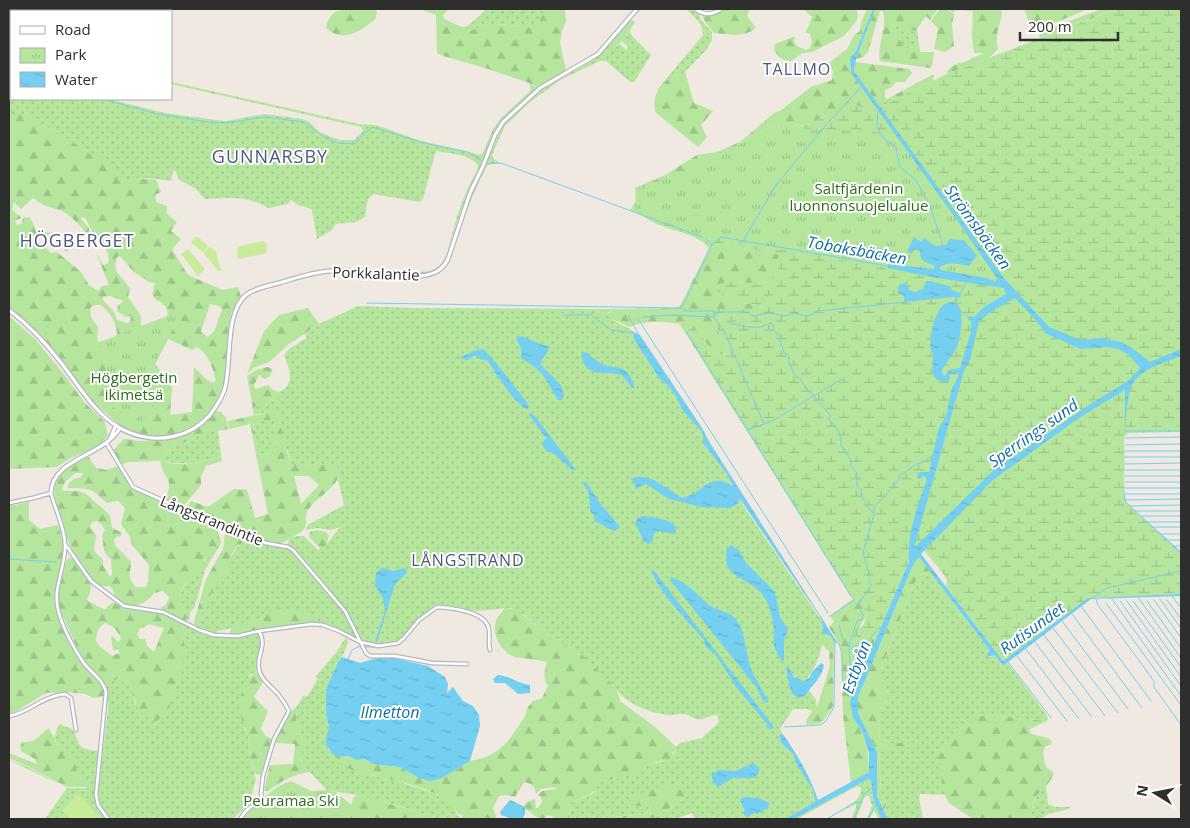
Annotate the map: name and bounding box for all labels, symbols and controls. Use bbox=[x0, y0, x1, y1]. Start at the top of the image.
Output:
legend bbox=[10, 10, 172, 100]
scale bar bbox=[1020, 10, 1118, 42]
text: 200 m bbox=[1028, 16, 1072, 36]
text: Road bbox=[55, 19, 91, 39]
text: Park bbox=[55, 44, 86, 64]
district label: TALLMO bbox=[763, 58, 831, 80]
text: Water bbox=[55, 69, 97, 89]
district label: GUNNARSBY bbox=[212, 144, 328, 168]
park label: Saltfjärdenin luonnonsuojelualue bbox=[790, 178, 928, 215]
water label: Strömsbäcken bbox=[940, 180, 1016, 274]
district label: HÖGBERGET bbox=[19, 228, 135, 252]
water label: Tobaksbäcken bbox=[806, 230, 908, 270]
street label: Porkkalantie bbox=[332, 261, 420, 285]
park label: Högbergetin ikimetsä bbox=[91, 367, 177, 404]
water label: Sperrings sund bbox=[984, 393, 1083, 472]
street label: Långstrandintie bbox=[158, 490, 266, 550]
district label: LÅNGSTRAND bbox=[411, 549, 525, 571]
water label: Rutisundet bbox=[995, 596, 1070, 659]
water label: Estbyån bbox=[836, 637, 876, 697]
water label: Ilmetton bbox=[360, 701, 420, 723]
north arrow bbox=[1130, 768, 1180, 818]
text: N bbox=[1131, 783, 1152, 798]
park label: Peuramaa Ski bbox=[243, 790, 339, 810]

